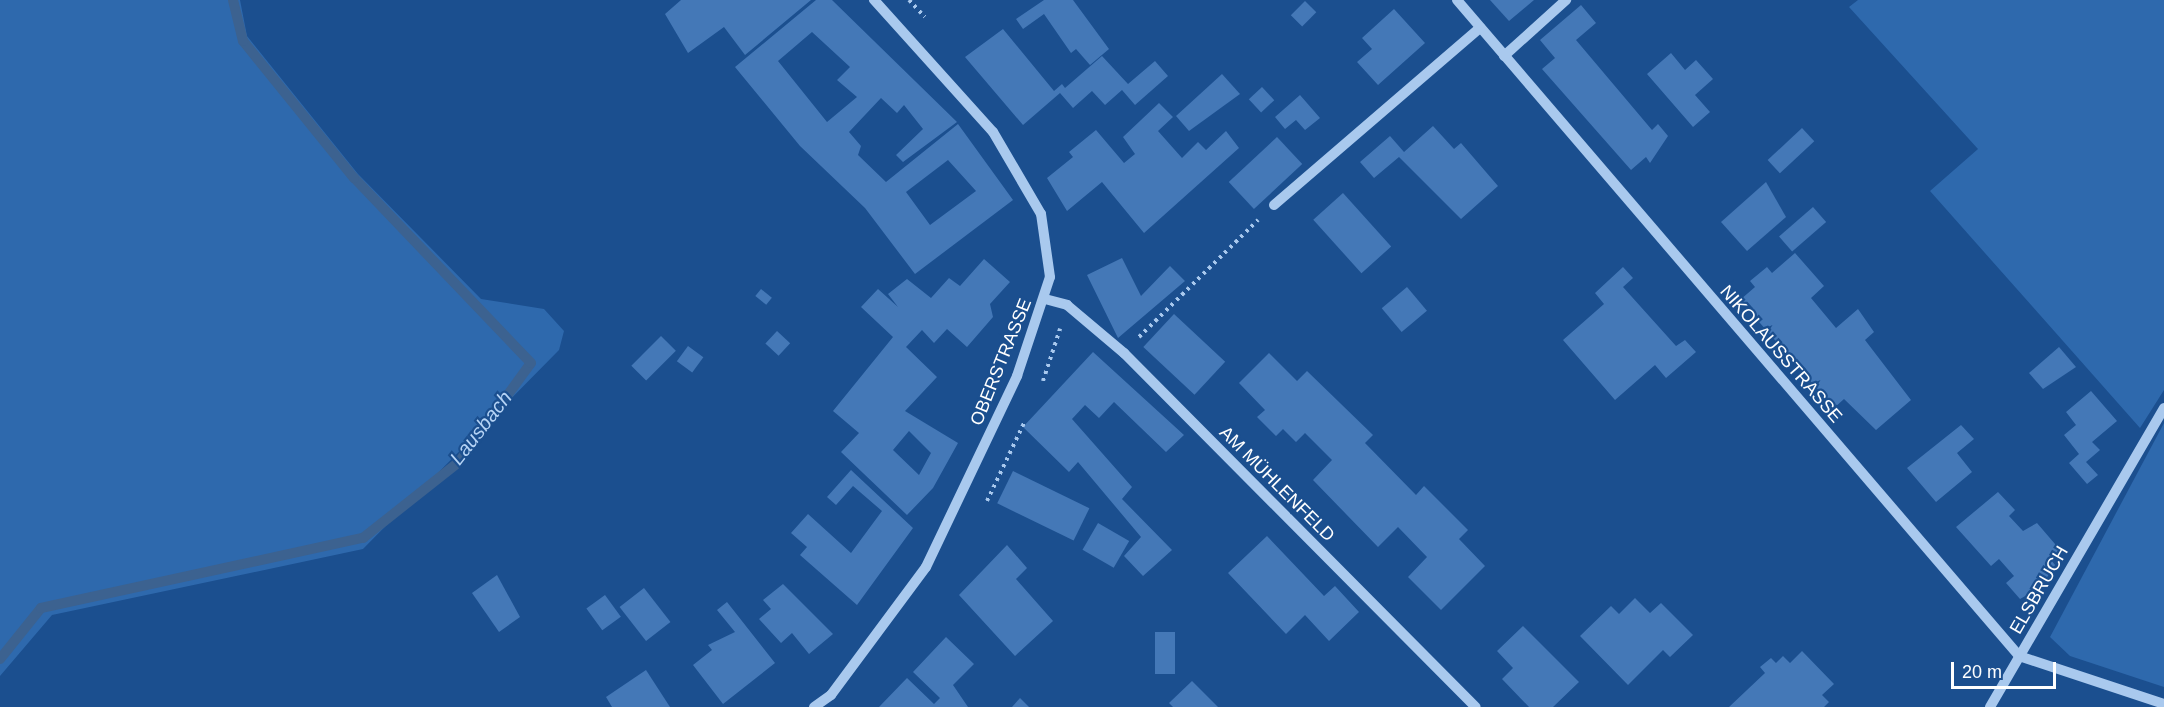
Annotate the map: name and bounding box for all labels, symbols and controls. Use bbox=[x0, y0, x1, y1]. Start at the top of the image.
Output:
street label: NIKOLAUSSTRASSE bbox=[1715, 281, 1847, 427]
street label: OBERSTRASSE bbox=[966, 295, 1036, 429]
water label: Lausbach bbox=[445, 386, 517, 470]
street label: AM MÜHLENFELD bbox=[1215, 422, 1339, 546]
street label: ELSBRUCH bbox=[2005, 542, 2073, 638]
scale bar bbox=[1954, 650, 2059, 688]
text: 20 m bbox=[1962, 662, 2002, 682]

